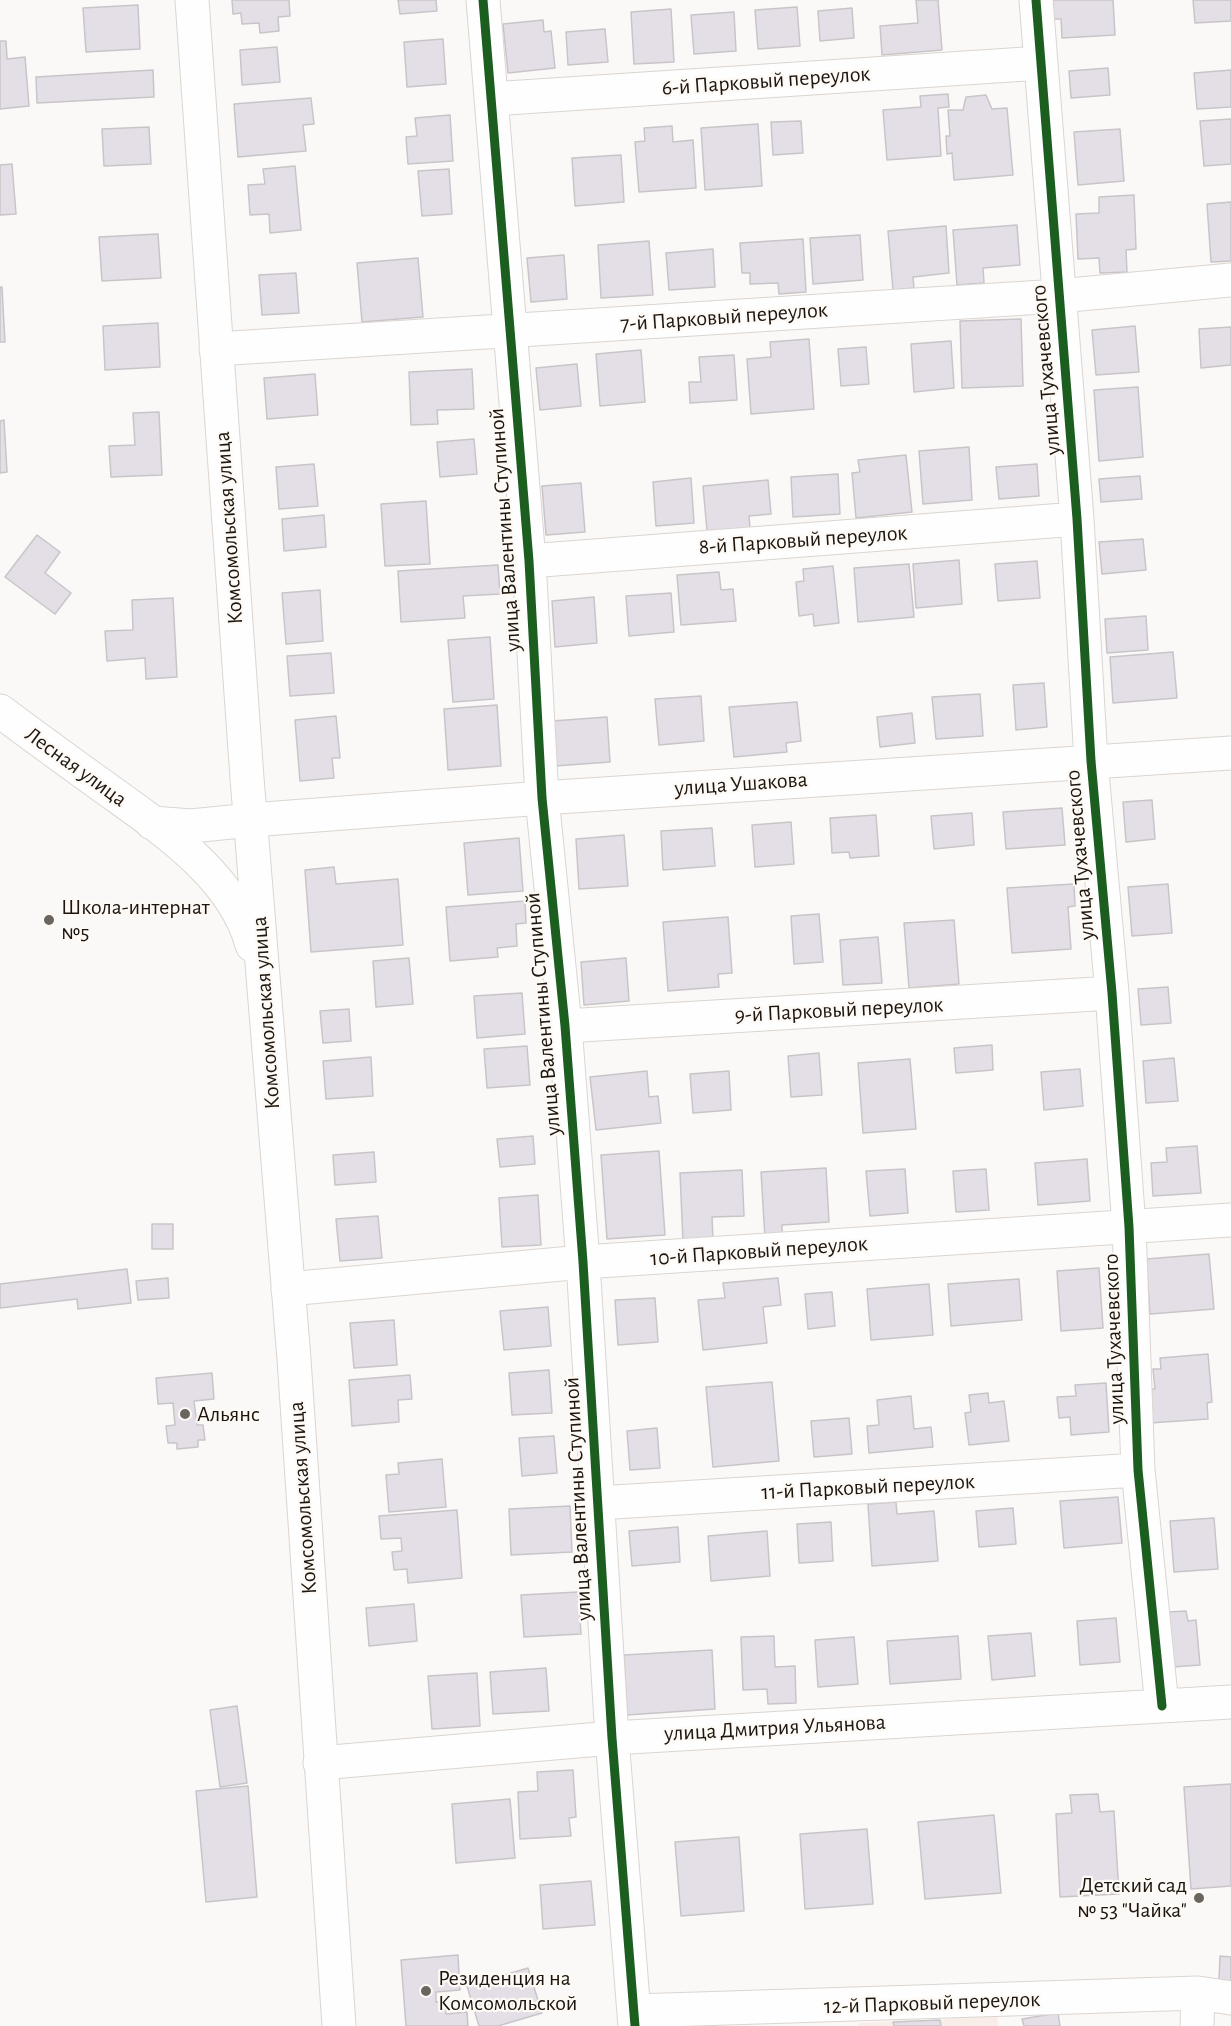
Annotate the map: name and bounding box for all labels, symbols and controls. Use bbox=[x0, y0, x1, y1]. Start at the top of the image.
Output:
street label: 6-й Парковый переулок bbox=[661, 61, 871, 101]
street label: улица Тухачевского bbox=[1025, 284, 1067, 456]
street label: 7-й Парковый переулок bbox=[619, 297, 829, 337]
street label: улица Валентины Ступиной bbox=[483, 407, 527, 653]
street label: Комсомольская улица bbox=[209, 431, 249, 625]
street label: 8-й Парковый переулок bbox=[698, 520, 908, 560]
street label: Лесная улица bbox=[20, 721, 132, 813]
street label: улица Ушакова bbox=[674, 766, 808, 802]
street label: улица Тухачевского bbox=[1059, 769, 1101, 941]
street label: улица Валентины Ступиной bbox=[519, 891, 567, 1137]
place label: Школа-интернат №5 bbox=[61, 894, 210, 945]
marker: Школа-интернат №5 bbox=[42, 913, 56, 927]
street label: Комсомольская улица bbox=[246, 916, 286, 1110]
street label: 9-й Парковый переулок bbox=[734, 991, 944, 1029]
street label: 10-й Парковый переулок bbox=[649, 1230, 869, 1272]
street label: улица Тухачевского bbox=[1098, 1253, 1130, 1425]
street label: улица Валентины Ступиной bbox=[558, 1376, 598, 1622]
place label: Альянс bbox=[197, 1401, 260, 1427]
street label: Комсомольская улица bbox=[283, 1401, 323, 1595]
marker: Альянс bbox=[178, 1407, 192, 1421]
street label: 11-й Парковый переулок bbox=[761, 1468, 975, 1506]
street label: улица Дмитрия Ульянова bbox=[664, 1709, 886, 1747]
place label: Детский сад № 53 "Чайка" bbox=[1077, 1872, 1187, 1924]
marker: Детский сад № 53 "Чайка" bbox=[1192, 1891, 1206, 1905]
place label: Резиденция на Комсомольской bbox=[438, 1965, 577, 2017]
marker: Резиденция на Комсомольской bbox=[419, 1984, 433, 1998]
street label: 12-й Парковый переулок bbox=[824, 1986, 1040, 2020]

